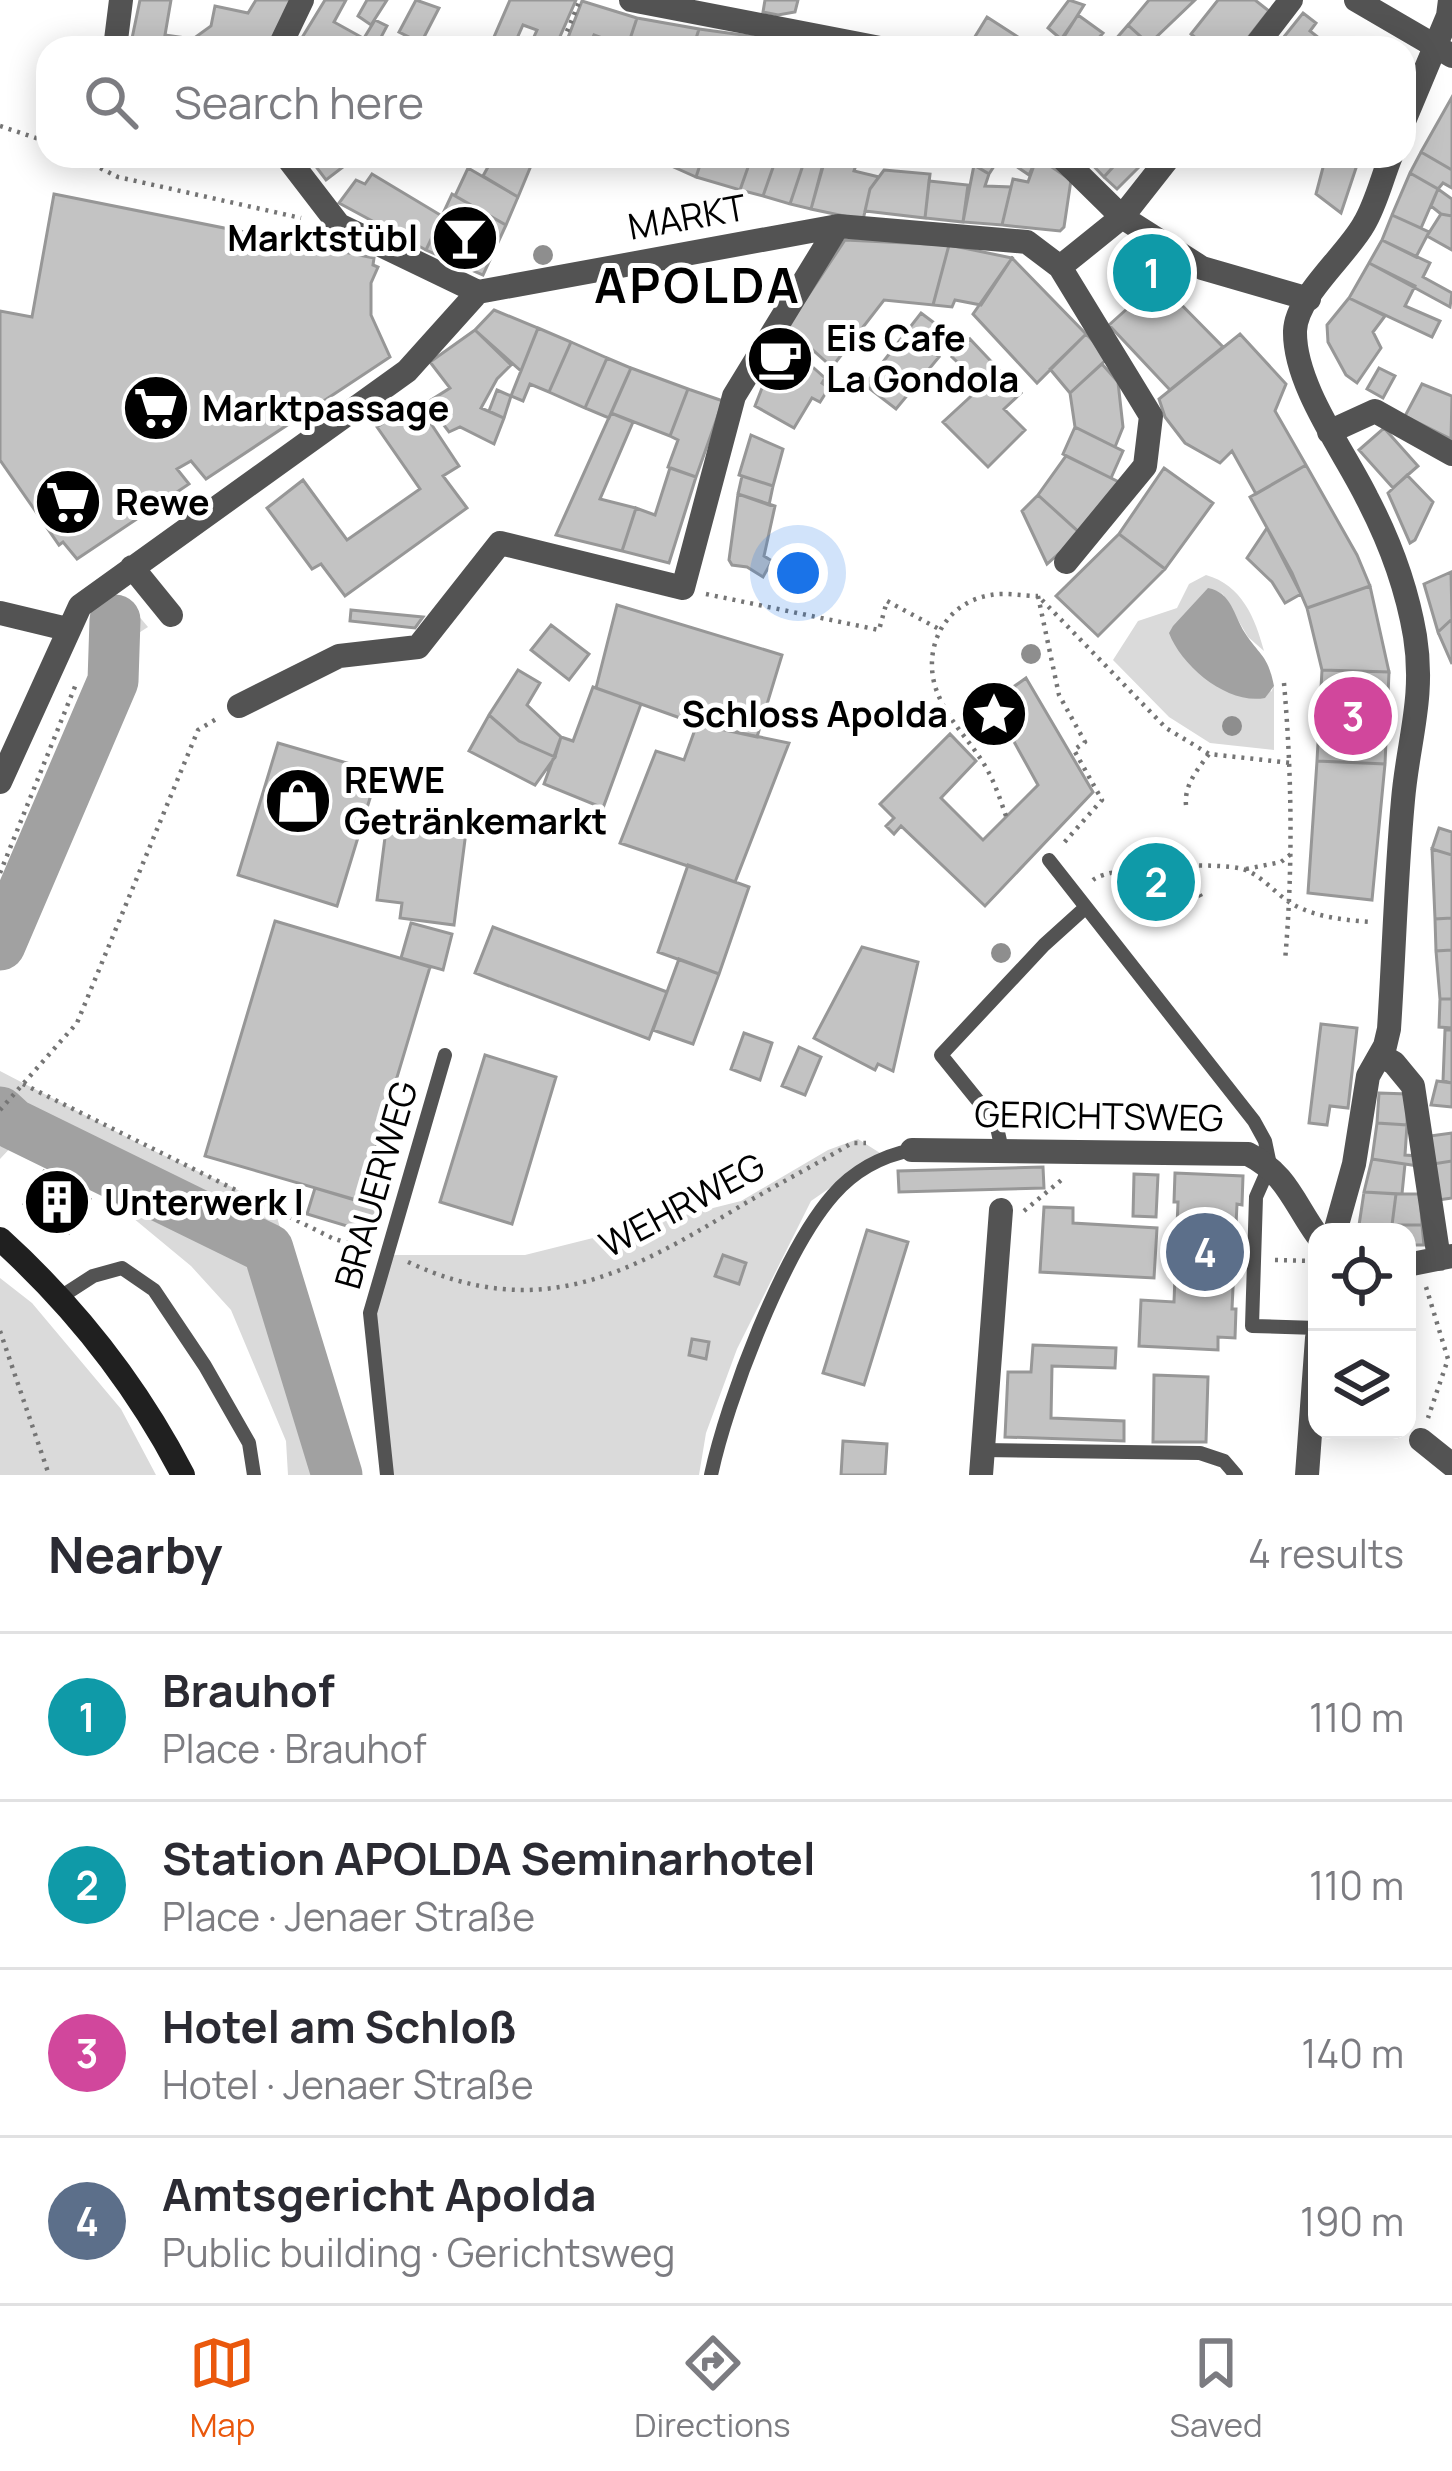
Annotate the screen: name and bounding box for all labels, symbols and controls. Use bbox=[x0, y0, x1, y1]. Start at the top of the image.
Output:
search box bbox=[36, 36, 1416, 168]
icon: search bbox=[78, 69, 144, 135]
text: Search here bbox=[174, 71, 424, 133]
street label: MARKT bbox=[624, 182, 750, 251]
bar icon: Marktstübl bbox=[430, 203, 500, 273]
place label: Marktstübl bbox=[227, 213, 418, 262]
pin: 1 bbox=[1113, 228, 1191, 318]
district label: APOLDA bbox=[594, 252, 802, 317]
place label: Eis Cafe La Gondola bbox=[826, 313, 1019, 403]
cafe icon: Eis Cafe La Gondola bbox=[745, 324, 815, 394]
supermarket icon: Marktpassage bbox=[121, 373, 191, 443]
place label: Marktpassage bbox=[202, 383, 449, 432]
supermarket icon: Rewe bbox=[33, 467, 103, 537]
place label: Rewe bbox=[115, 477, 210, 526]
your location bbox=[768, 543, 828, 603]
pin: 3 bbox=[1314, 671, 1392, 761]
place icon: Schloss Apolda bbox=[959, 679, 1029, 749]
place label: Schloss Apolda bbox=[681, 689, 948, 738]
place label: REWE Getränkemarkt bbox=[344, 755, 607, 845]
shop icon: REWE Getränkemarkt bbox=[263, 766, 333, 836]
pin: 2 bbox=[1117, 837, 1195, 927]
street label: BRAUERWEG bbox=[322, 1075, 429, 1294]
street label: GERICHTSWEG bbox=[974, 1089, 1224, 1142]
street label: WEHRWEG bbox=[591, 1141, 773, 1268]
building icon: Unterwerk I bbox=[22, 1167, 92, 1237]
place label: Unterwerk I bbox=[104, 1177, 304, 1226]
pin: 4 bbox=[1166, 1207, 1244, 1297]
map controls bbox=[1308, 1223, 1416, 1439]
button: locate bbox=[1308, 1223, 1416, 1331]
button: layers bbox=[1308, 1331, 1416, 1439]
text: Nearby bbox=[48, 1519, 223, 1588]
text: 4 results bbox=[1248, 1526, 1404, 1580]
text: Brauhof bbox=[162, 1659, 335, 1721]
text: 1 bbox=[78, 1690, 96, 1744]
text: 110 m bbox=[1309, 1690, 1404, 1744]
text: Place · Brauhof bbox=[162, 1721, 427, 1775]
text: Station APOLDA Seminarhotel bbox=[162, 1827, 816, 1889]
text: 2 bbox=[75, 1858, 99, 1912]
text: 110 m bbox=[1309, 1858, 1404, 1912]
text: Place · Jenaer Straße bbox=[162, 1889, 535, 1943]
text: Hotel am Schloß bbox=[162, 1995, 517, 2057]
text: 3 bbox=[76, 2026, 98, 2080]
text: 140 m bbox=[1301, 2026, 1404, 2080]
text: Hotel · Jenaer Straße bbox=[162, 2057, 533, 2111]
text: Amtsgericht Apolda bbox=[162, 2163, 596, 2225]
text: 4 bbox=[75, 2194, 99, 2248]
text: 190 m bbox=[1300, 2194, 1404, 2248]
text: Public building · Gerichtsweg bbox=[162, 2225, 675, 2279]
tab: Map bbox=[189, 2330, 255, 2447]
tab: Directions bbox=[634, 2330, 791, 2447]
tab: Saved bbox=[1170, 2330, 1263, 2447]

